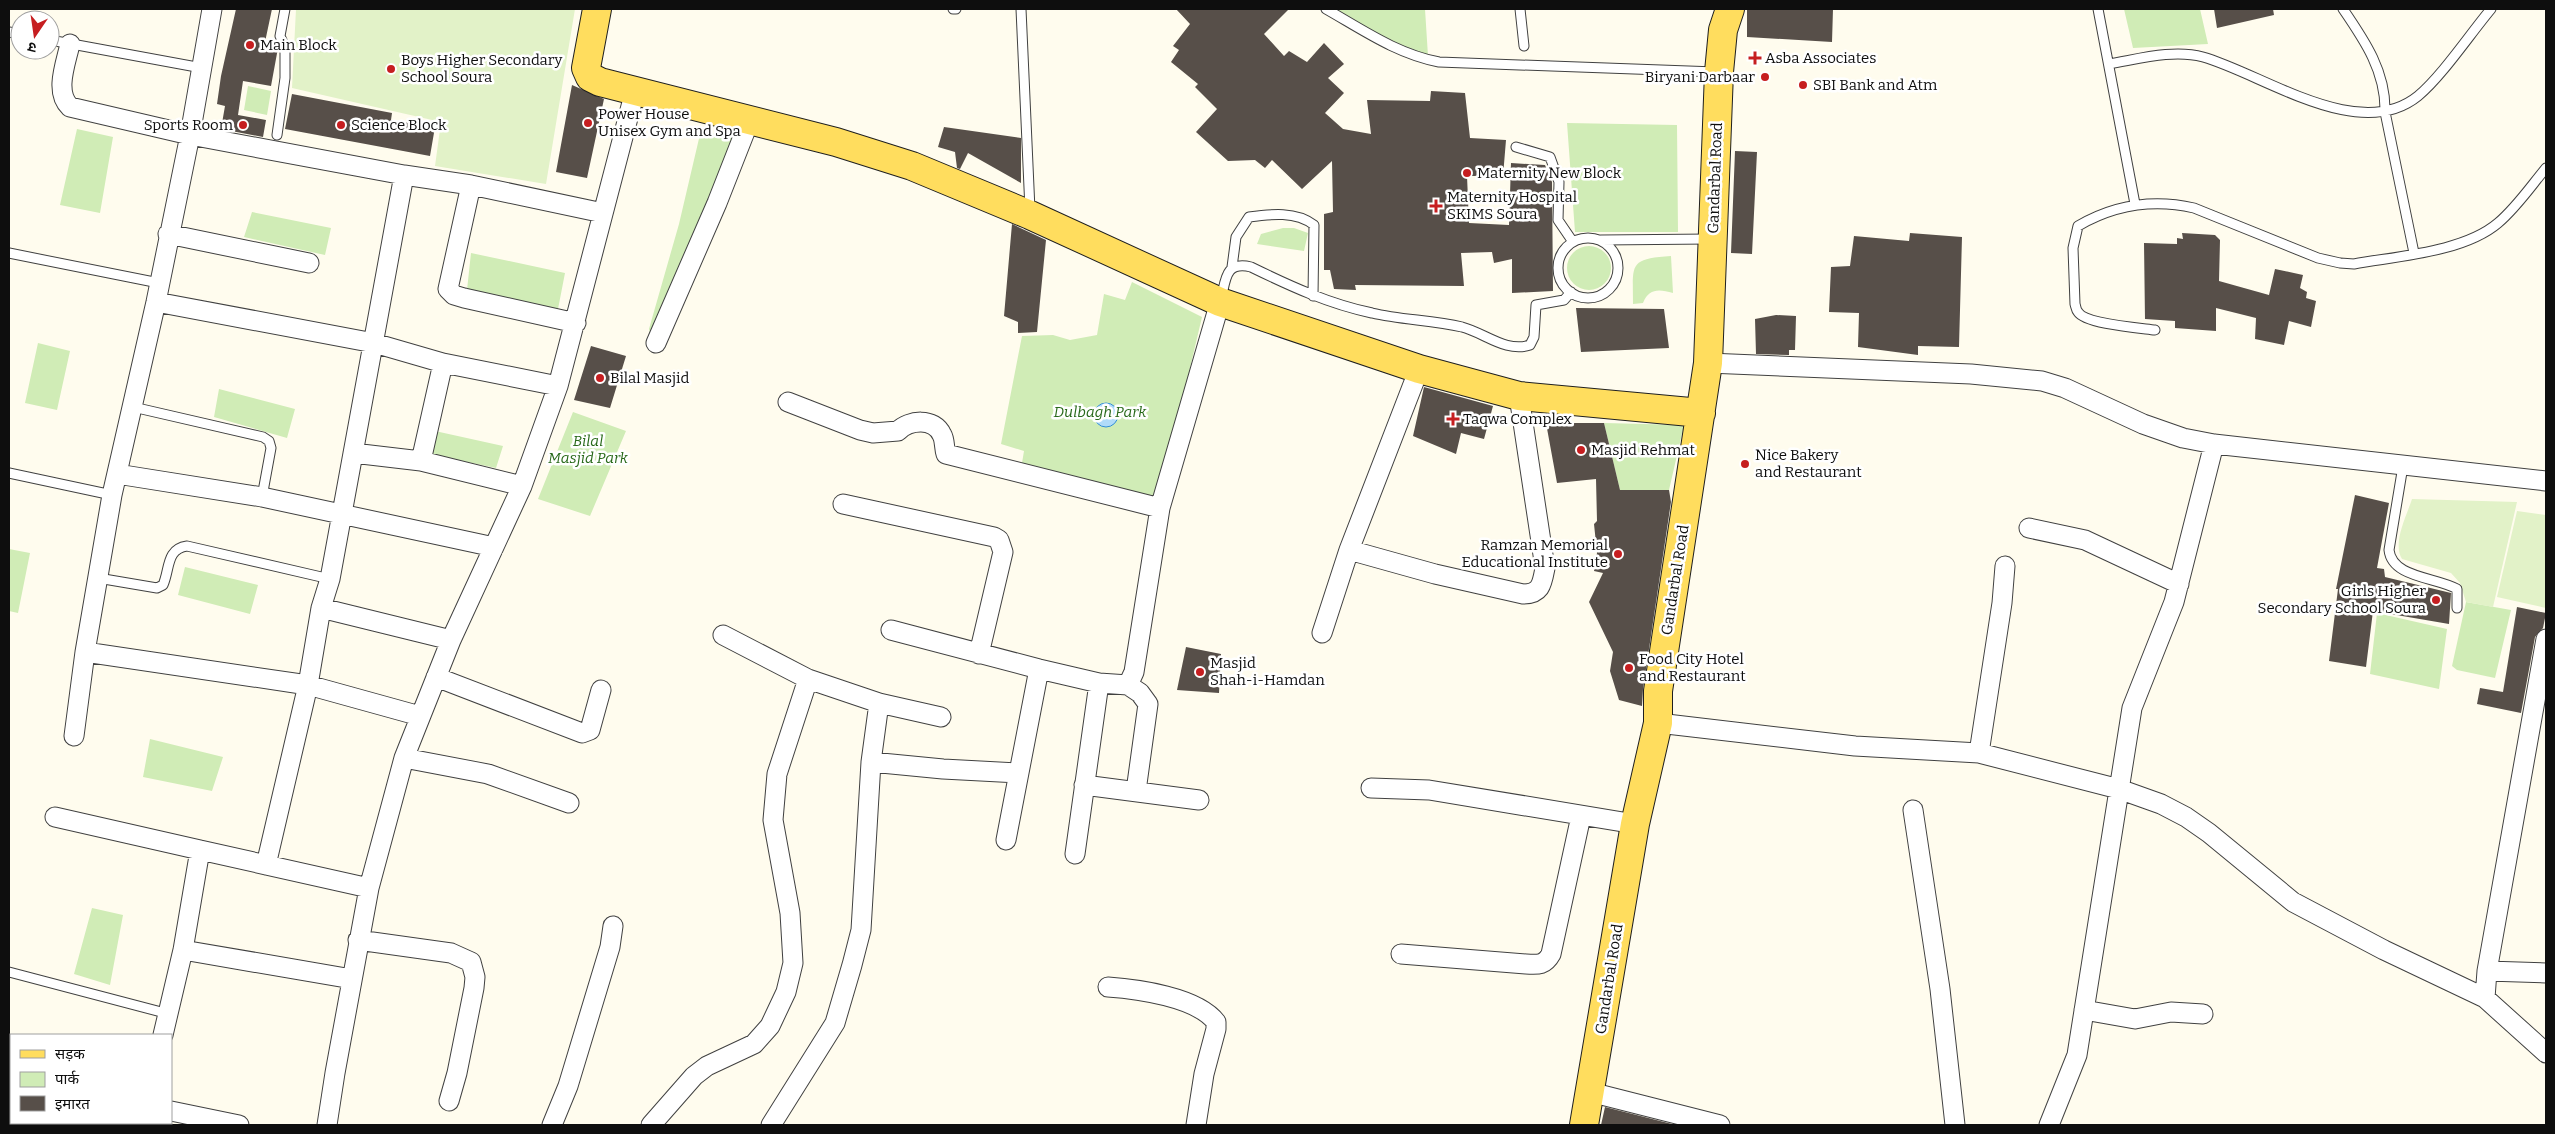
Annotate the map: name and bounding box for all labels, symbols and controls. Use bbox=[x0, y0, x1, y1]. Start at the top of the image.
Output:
north arrow bbox=[10, 10, 60, 60]
place label: Main Block bbox=[260, 36, 337, 54]
text: उ bbox=[26, 38, 38, 56]
marker: Main Block bbox=[244, 39, 256, 51]
place label: Asba Associates bbox=[1765, 49, 1876, 67]
place label: Boys Higher Secondary School Soura bbox=[401, 51, 563, 86]
marker: Asba Associates bbox=[1749, 52, 1761, 64]
marker: Boys Higher Secondary School Soura bbox=[385, 63, 397, 75]
place label: Biryani Darbaar bbox=[1645, 68, 1755, 86]
marker: Biryani Darbaar bbox=[1759, 71, 1771, 83]
place label: SBI Bank and Atm bbox=[1813, 76, 1938, 94]
marker: SBI Bank and Atm bbox=[1797, 79, 1809, 91]
place label: Power House Unisex Gym and Spa bbox=[598, 105, 741, 140]
place label: Sports Room bbox=[144, 116, 234, 134]
place label: Science Block bbox=[351, 116, 447, 134]
marker: Power House Unisex Gym and Spa bbox=[582, 117, 594, 129]
marker: Sports Room bbox=[237, 119, 249, 131]
marker: Science Block bbox=[335, 119, 347, 131]
street label: Gandarbal Road bbox=[1704, 122, 1726, 234]
place label: Maternity New Block bbox=[1477, 164, 1622, 182]
marker: Maternity New Block bbox=[1461, 167, 1473, 179]
place label: Maternity Hospital SKIMS Soura bbox=[1447, 188, 1577, 223]
marker: Maternity Hospital SKIMS Soura bbox=[1429, 199, 1443, 213]
place label: Bilal Masjid bbox=[610, 369, 690, 387]
marker: Bilal Masjid bbox=[594, 372, 606, 384]
park label: Dulbagh Park bbox=[1054, 403, 1147, 421]
place label: Taqwa Complex bbox=[1463, 410, 1572, 428]
marker: Taqwa Complex bbox=[1447, 413, 1459, 425]
park label: Bilal Masjid Park bbox=[548, 432, 629, 467]
place label: Masjid Rehmat bbox=[1591, 441, 1696, 459]
marker: Masjid Rehmat bbox=[1575, 444, 1587, 456]
place label: Nice Bakery and Restaurant bbox=[1755, 446, 1862, 481]
marker: Nice Bakery and Restaurant bbox=[1739, 458, 1751, 470]
street label: Gandarbal Road bbox=[1657, 524, 1693, 636]
place label: Ramzan Memorial Educational Institute bbox=[1462, 536, 1608, 571]
marker: Ramzan Memorial Educational Institute bbox=[1612, 548, 1624, 560]
place label: Girls Higher Secondary School Soura bbox=[2258, 582, 2426, 617]
marker: Girls Higher Secondary School Soura bbox=[2430, 594, 2442, 606]
place label: Food City Hotel and Restaurant bbox=[1639, 650, 1746, 685]
place label: Masjid Shah-i-Hamdan bbox=[1210, 654, 1325, 689]
marker: Food City Hotel and Restaurant bbox=[1623, 662, 1635, 674]
marker: Masjid Shah-i-Hamdan bbox=[1194, 666, 1206, 678]
street label: Gandarbal Road bbox=[1591, 923, 1627, 1035]
legend bbox=[10, 1034, 172, 1124]
text: सड़क bbox=[55, 1045, 85, 1063]
text: पार्क bbox=[55, 1070, 79, 1088]
text: इमारत bbox=[55, 1095, 90, 1113]

